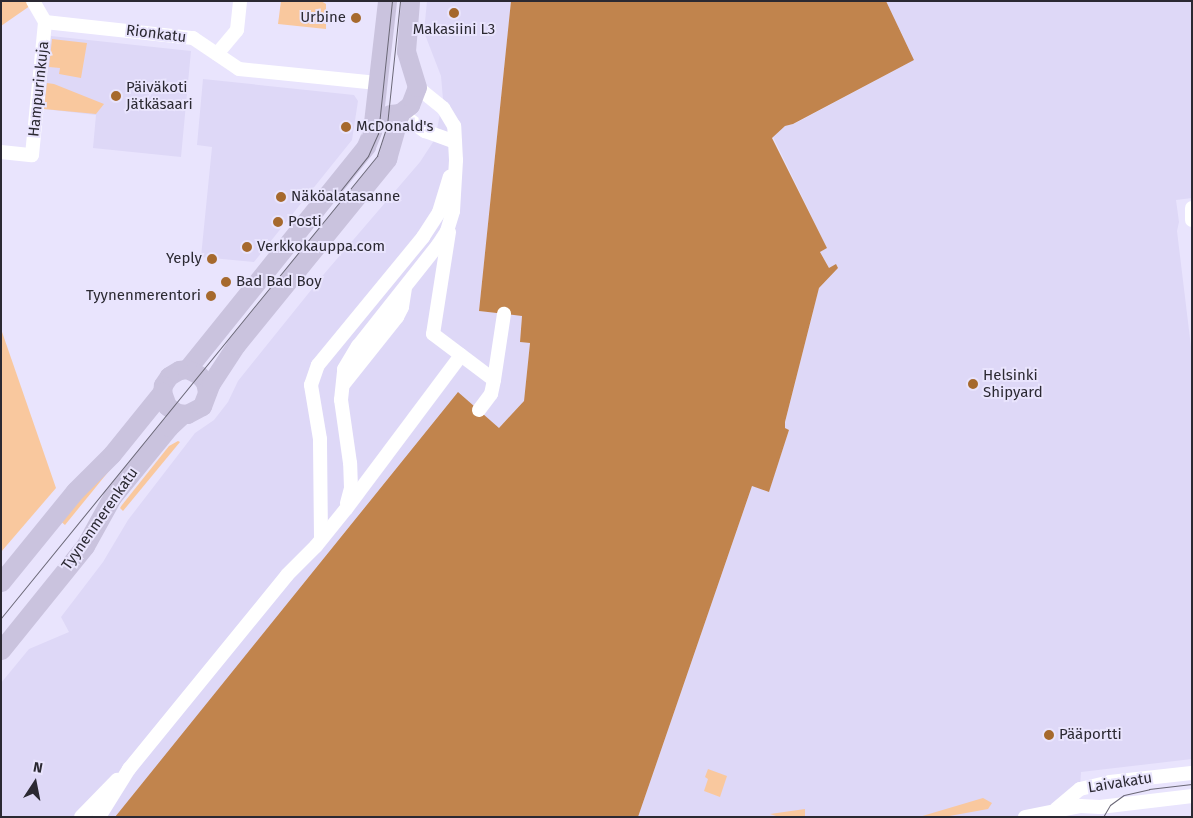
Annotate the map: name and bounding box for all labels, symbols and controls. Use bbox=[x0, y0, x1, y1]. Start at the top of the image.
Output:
marker: Makasiini L3 bbox=[448, 7, 460, 19]
place label: Urbine bbox=[300, 9, 346, 27]
marker: Urbine bbox=[350, 12, 362, 24]
street label: Rionkatu bbox=[125, 21, 187, 47]
place label: Makasiini L3 bbox=[413, 21, 495, 39]
street label: Hampurinkuja bbox=[25, 40, 53, 138]
place label: Päiväkoti Jätkäsaari bbox=[126, 78, 193, 113]
marker: Päiväkoti Jätkäsaari bbox=[110, 90, 122, 102]
place label: McDonald's bbox=[356, 118, 433, 136]
marker: McDonald's bbox=[340, 121, 352, 133]
place label: Näköalatasanne bbox=[291, 188, 400, 206]
marker: Näköalatasanne bbox=[275, 191, 287, 203]
place label: Posti bbox=[288, 213, 322, 231]
marker: Posti bbox=[272, 216, 284, 228]
place label: Verkkokauppa.com bbox=[257, 238, 385, 256]
marker: Verkkokauppa.com bbox=[241, 241, 253, 253]
place label: Yeply bbox=[166, 250, 202, 268]
marker: Yeply bbox=[206, 253, 218, 265]
place label: Bad Bad Boy bbox=[236, 273, 322, 291]
marker: Bad Bad Boy bbox=[220, 276, 232, 288]
place label: Tyynenmerentori bbox=[86, 287, 201, 305]
marker: Tyynenmerentori bbox=[205, 290, 217, 302]
place label: Helsinki Shipyard bbox=[983, 366, 1043, 401]
marker: Helsinki Shipyard bbox=[967, 378, 979, 390]
street label: Tyynenmerenkatu bbox=[58, 464, 142, 574]
place label: Pääportti bbox=[1059, 726, 1122, 744]
marker: Pääportti bbox=[1043, 729, 1055, 741]
north arrow bbox=[10, 758, 60, 808]
text: N bbox=[32, 759, 44, 777]
street label: Laivakatu bbox=[1087, 769, 1153, 797]

